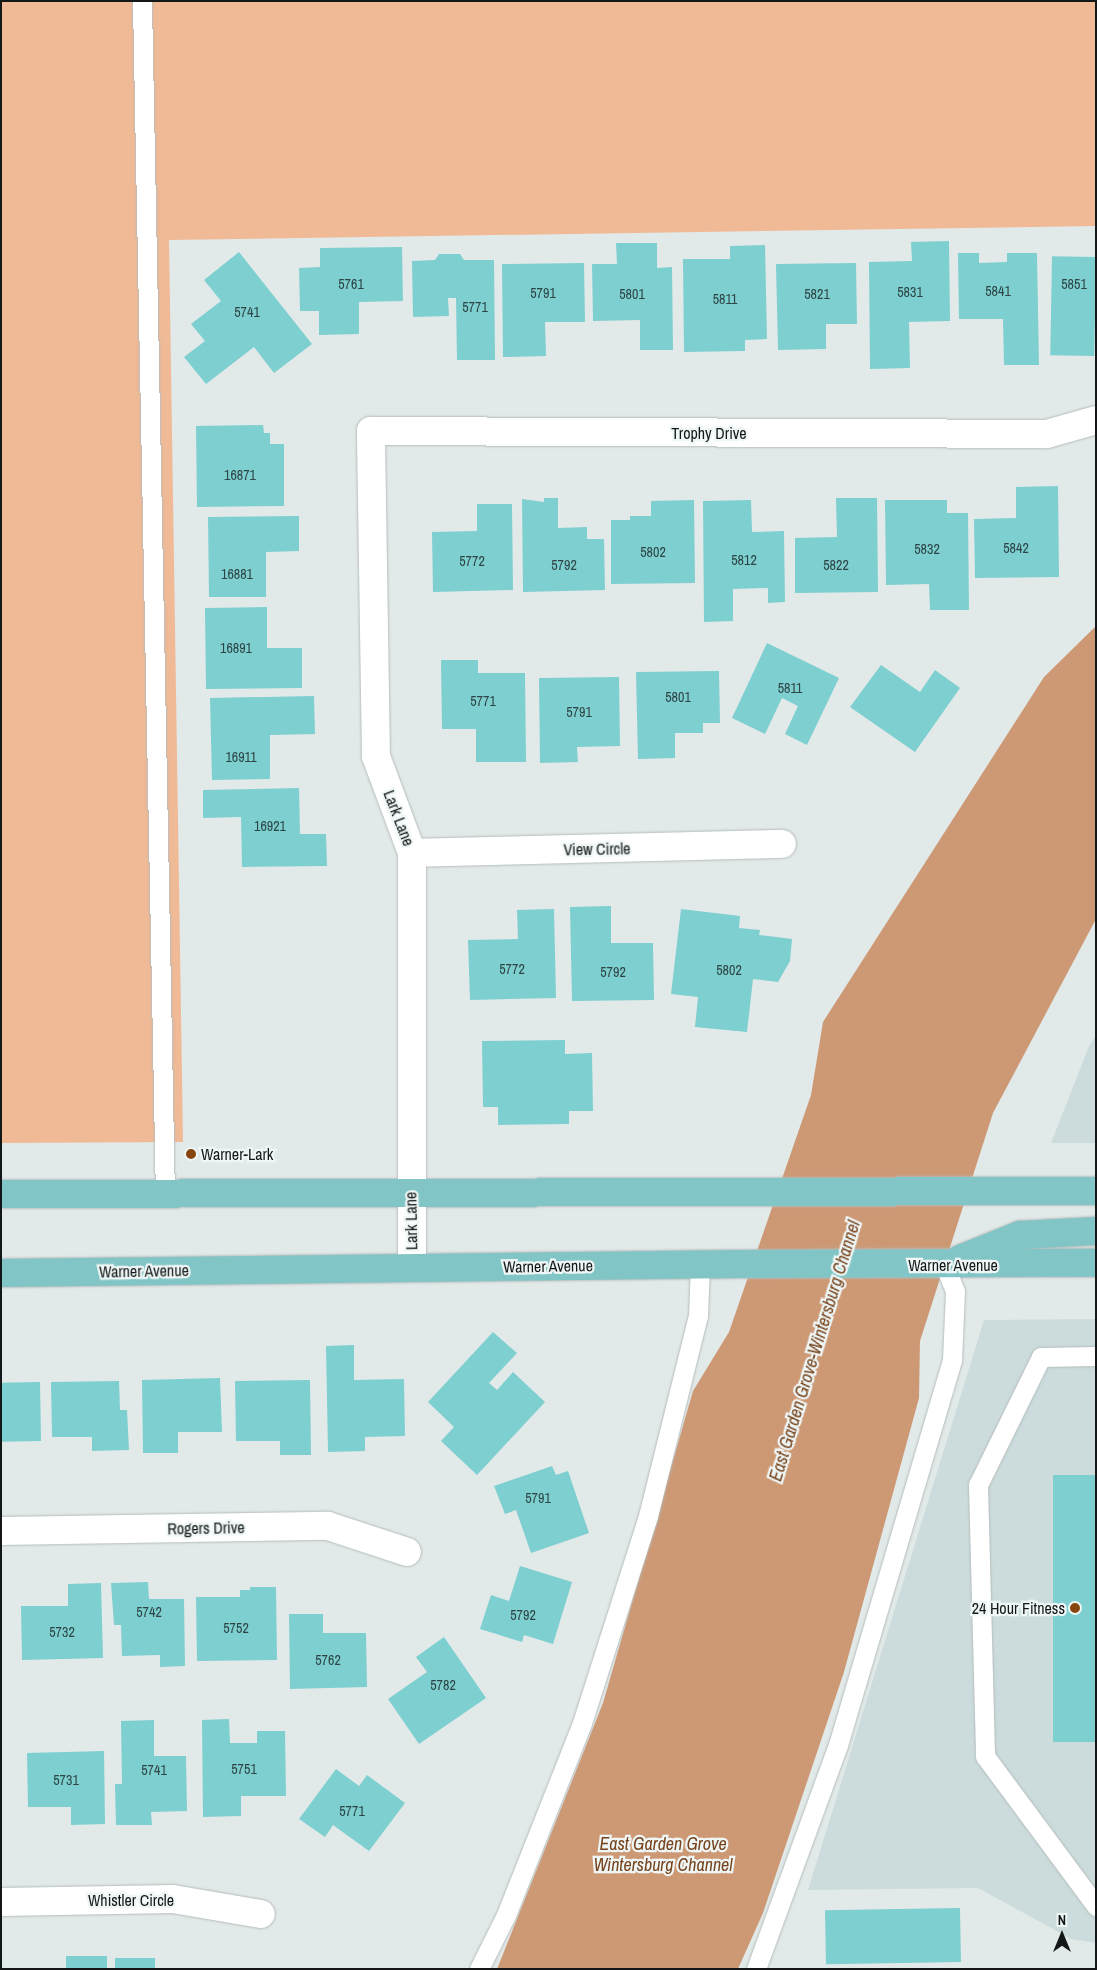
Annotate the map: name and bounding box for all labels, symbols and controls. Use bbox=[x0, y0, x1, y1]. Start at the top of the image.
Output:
house number: 5761 bbox=[338, 276, 364, 292]
house number: 5851 bbox=[1061, 276, 1087, 292]
house number: 5841 bbox=[985, 283, 1011, 299]
house number: 5831 bbox=[897, 284, 923, 300]
house number: 5791 bbox=[530, 285, 556, 301]
house number: 5801 bbox=[619, 286, 645, 302]
house number: 5821 bbox=[804, 286, 830, 302]
house number: 5811 bbox=[713, 291, 737, 307]
house number: 5771 bbox=[462, 299, 488, 315]
house number: 5741 bbox=[234, 304, 260, 320]
street label: Trophy Drive bbox=[671, 423, 747, 443]
house number: 16871 bbox=[224, 467, 256, 483]
house number: 5842 bbox=[1003, 540, 1029, 556]
house number: 5832 bbox=[914, 541, 940, 557]
house number: 5802 bbox=[640, 544, 666, 560]
house number: 5812 bbox=[731, 552, 757, 568]
house number: 5772 bbox=[459, 553, 485, 569]
house number: 5792 bbox=[551, 557, 577, 573]
house number: 5822 bbox=[823, 557, 849, 573]
house number: 16881 bbox=[221, 566, 253, 582]
house number: 16891 bbox=[220, 640, 252, 656]
house number: 5811 bbox=[778, 680, 802, 696]
house number: 5801 bbox=[665, 689, 691, 705]
house number: 5771 bbox=[470, 693, 496, 709]
house number: 5791 bbox=[566, 704, 592, 720]
house number: 16911 bbox=[225, 749, 257, 765]
street label: Lark Lane bbox=[380, 787, 418, 849]
house number: 16921 bbox=[254, 818, 286, 834]
street label: View Circle bbox=[563, 839, 631, 859]
house number: 5772 bbox=[499, 961, 525, 977]
house number: 5802 bbox=[716, 962, 742, 978]
house number: 5792 bbox=[600, 964, 626, 980]
place label: Warner-Lark bbox=[201, 1144, 273, 1164]
marker: Warner-Lark bbox=[185, 1148, 197, 1160]
street label: Lark Lane bbox=[401, 1192, 421, 1250]
water label: East Garden Grove-Wintersburg Channel bbox=[765, 1218, 865, 1484]
street label: Warner Avenue bbox=[908, 1255, 998, 1275]
street label: Warner Avenue bbox=[503, 1256, 593, 1276]
street label: Warner Avenue bbox=[99, 1261, 189, 1281]
house number: 5791 bbox=[525, 1490, 551, 1506]
street label: Rogers Drive bbox=[167, 1518, 245, 1538]
place label: 24 Hour Fitness bbox=[972, 1598, 1065, 1618]
marker: 24 Hour Fitness bbox=[1069, 1602, 1081, 1614]
house number: 5742 bbox=[136, 1604, 162, 1620]
house number: 5792 bbox=[510, 1607, 536, 1623]
house number: 5752 bbox=[223, 1620, 249, 1636]
house number: 5732 bbox=[49, 1624, 75, 1640]
house number: 5762 bbox=[315, 1652, 341, 1668]
house number: 5782 bbox=[430, 1677, 456, 1693]
house number: 5751 bbox=[231, 1761, 257, 1777]
house number: 5741 bbox=[141, 1762, 167, 1778]
house number: 5731 bbox=[53, 1772, 79, 1788]
house number: 5771 bbox=[339, 1803, 365, 1819]
water label: East Garden Grove Wintersburg Channel bbox=[593, 1834, 733, 1876]
street label: Whistler Circle bbox=[88, 1890, 174, 1910]
north arrow bbox=[1037, 1910, 1087, 1960]
text: N bbox=[1058, 1911, 1066, 1929]

